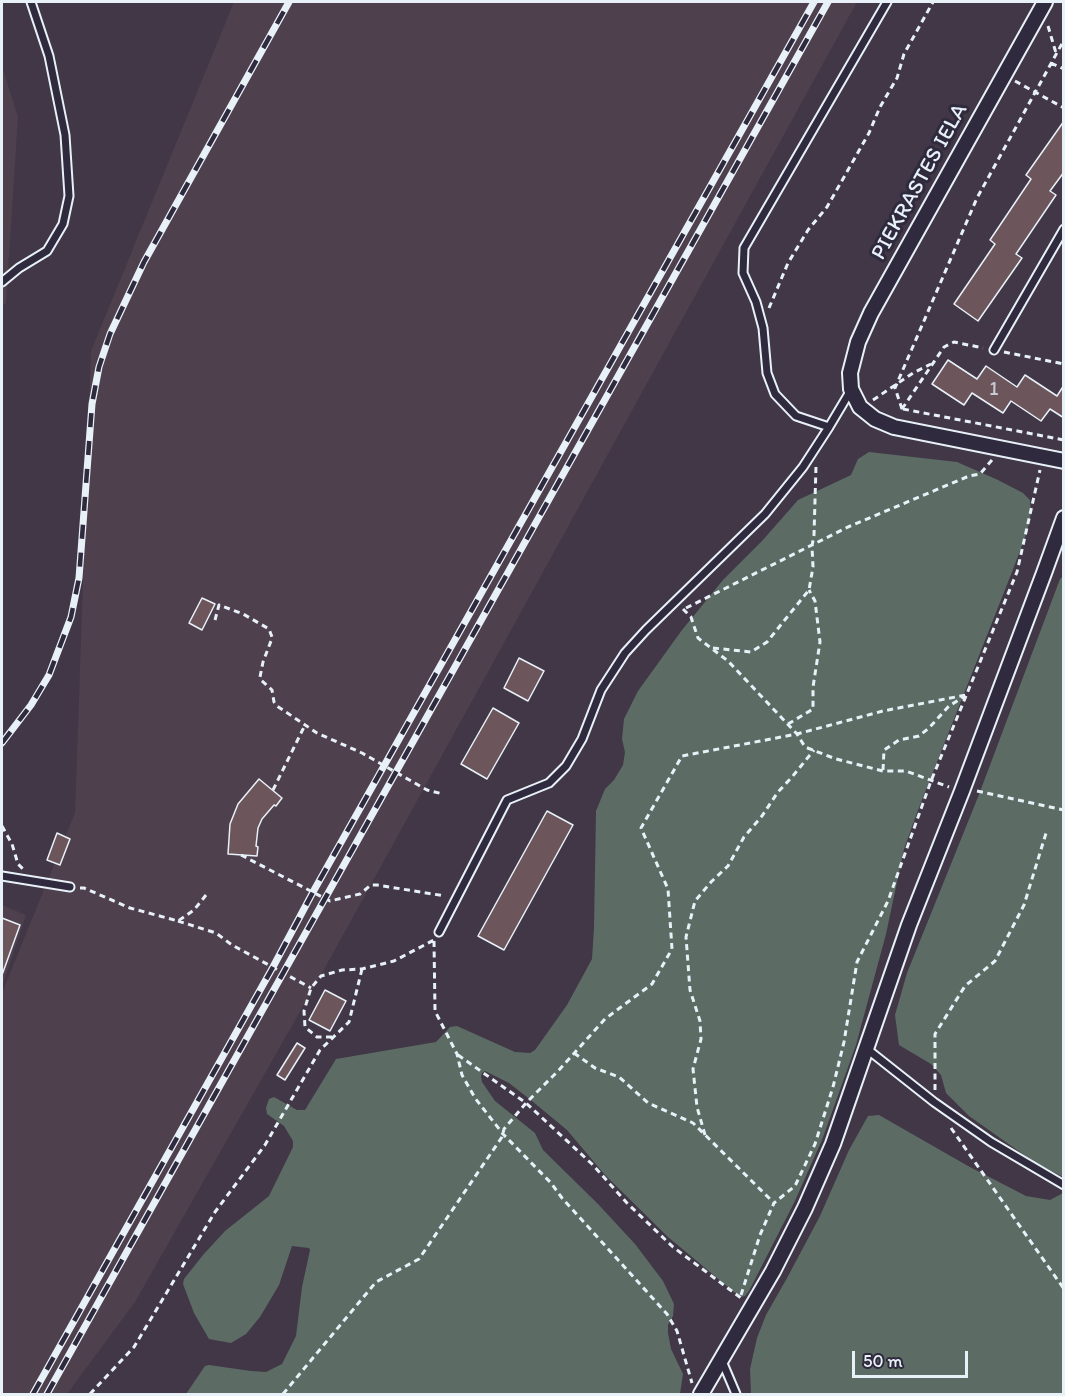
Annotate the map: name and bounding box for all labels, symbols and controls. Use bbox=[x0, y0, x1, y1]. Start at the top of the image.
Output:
street label: PIEKRASTES IELA bbox=[866, 99, 974, 265]
house number: 1 bbox=[989, 378, 999, 402]
scale bar bbox=[855, 1339, 970, 1377]
text: 50 m bbox=[863, 1350, 903, 1372]

